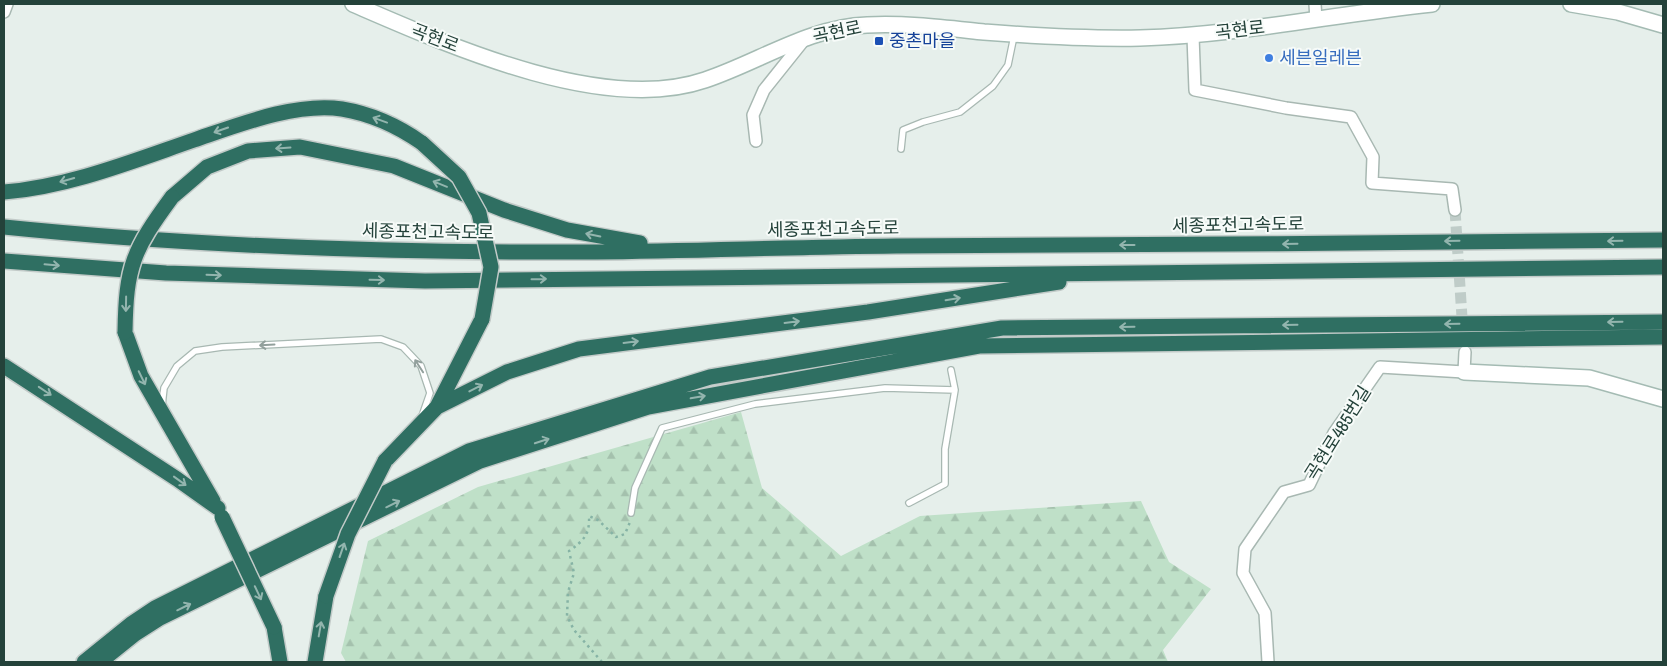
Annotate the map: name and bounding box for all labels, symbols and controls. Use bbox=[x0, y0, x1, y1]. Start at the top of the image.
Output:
street label: 곡현로 bbox=[810, 14, 864, 49]
street label: 곡현로 bbox=[1214, 14, 1266, 45]
street label: 곡현로 bbox=[408, 17, 463, 58]
place label: 중촌마을 bbox=[889, 28, 955, 53]
marker: 중촌마을 bbox=[873, 35, 885, 47]
place label: 세븐일레븐 bbox=[1279, 45, 1362, 70]
marker: 세븐일레븐 bbox=[1263, 52, 1275, 64]
one-way arrow bbox=[372, 115, 388, 124]
one-way arrow bbox=[214, 126, 230, 136]
one-way arrow bbox=[275, 143, 291, 153]
one-way arrow bbox=[59, 176, 75, 186]
one-way arrow bbox=[432, 179, 448, 188]
street label: 세종포천고속도로 bbox=[1172, 211, 1304, 238]
street label: 세종포천고속도로 bbox=[767, 215, 899, 242]
street label: 세종포천고속도로 bbox=[362, 218, 494, 245]
one-way arrow bbox=[586, 230, 602, 239]
one-way arrow bbox=[1444, 236, 1460, 246]
one-way arrow bbox=[1607, 236, 1623, 246]
one-way arrow bbox=[1282, 239, 1298, 248]
one-way arrow bbox=[1119, 240, 1136, 250]
one-way arrow bbox=[44, 260, 60, 270]
one-way arrow bbox=[206, 271, 222, 280]
one-way arrow bbox=[531, 274, 547, 284]
one-way arrow bbox=[368, 275, 385, 285]
one-way arrow bbox=[944, 293, 960, 303]
one-way arrow bbox=[121, 295, 131, 311]
one-way arrow bbox=[783, 317, 799, 327]
one-way arrow bbox=[1607, 317, 1623, 327]
one-way arrow bbox=[1444, 319, 1460, 329]
one-way arrow bbox=[1282, 320, 1298, 330]
one-way arrow bbox=[1119, 322, 1136, 332]
one-way arrow bbox=[622, 337, 638, 347]
one-way arrow bbox=[259, 340, 275, 349]
one-way arrow bbox=[413, 359, 424, 373]
one-way arrow bbox=[138, 370, 148, 385]
street label: 곡현로485번길 bbox=[1299, 381, 1377, 485]
one-way arrow bbox=[468, 383, 483, 392]
one-way arrow bbox=[38, 386, 52, 396]
one-way arrow bbox=[690, 392, 706, 402]
one-way arrow bbox=[534, 436, 549, 445]
one-way arrow bbox=[173, 476, 187, 486]
one-way arrow bbox=[385, 499, 400, 508]
one-way arrow bbox=[338, 543, 347, 558]
one-way arrow bbox=[253, 585, 263, 600]
one-way arrow bbox=[176, 601, 191, 611]
one-way arrow bbox=[316, 621, 326, 637]

